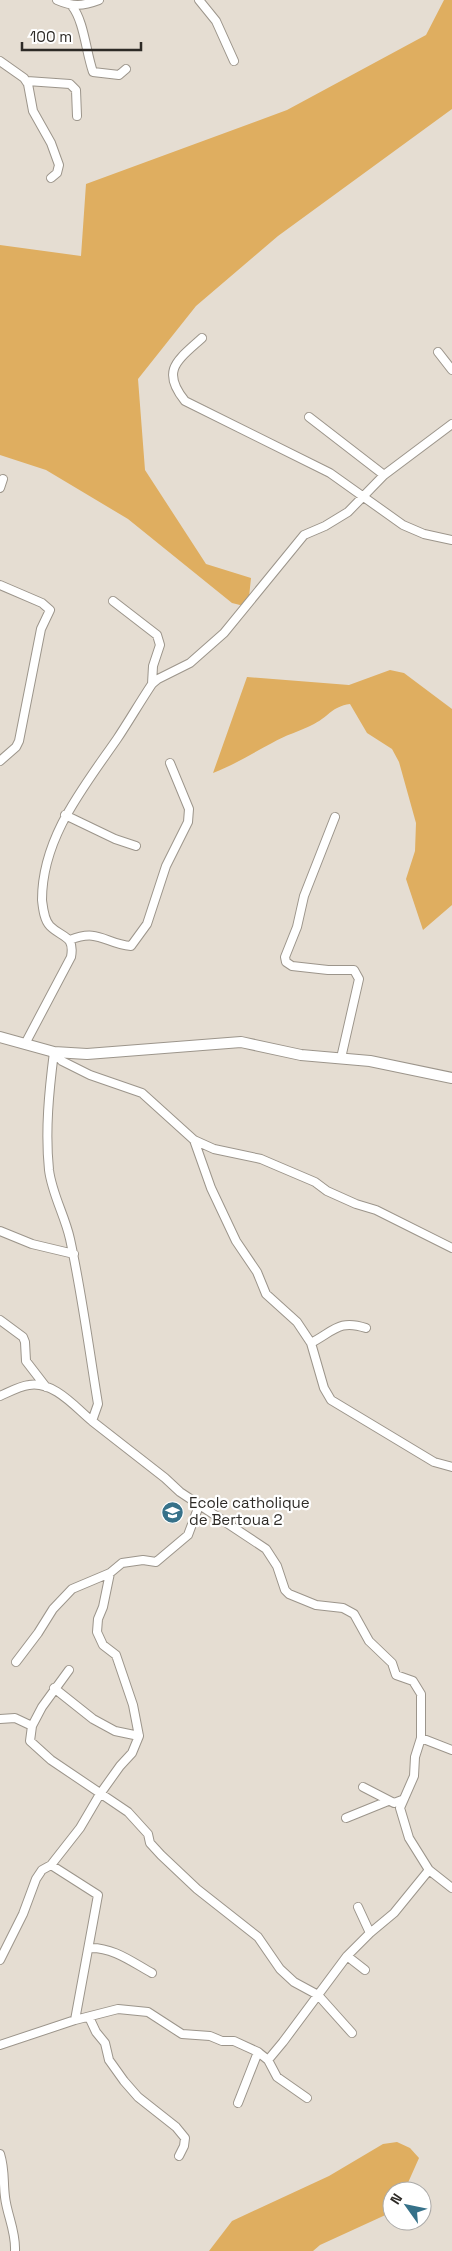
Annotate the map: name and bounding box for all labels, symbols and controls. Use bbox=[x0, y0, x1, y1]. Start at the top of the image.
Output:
scale bar bbox=[22, 20, 141, 52]
text: 100 m bbox=[30, 27, 72, 46]
place label: Ecole catholique de Bertoua 2 bbox=[189, 1493, 310, 1529]
school or university icon: Ecole catholique de Bertoua 2 bbox=[161, 1500, 185, 1524]
north arrow bbox=[382, 2181, 432, 2231]
text: N bbox=[386, 2190, 406, 2208]

